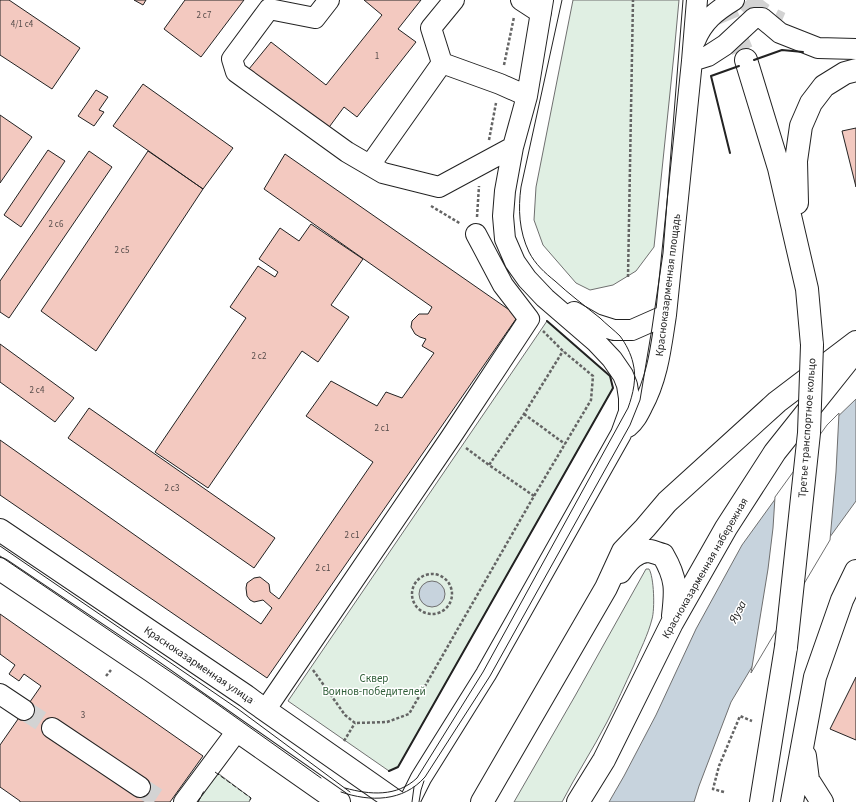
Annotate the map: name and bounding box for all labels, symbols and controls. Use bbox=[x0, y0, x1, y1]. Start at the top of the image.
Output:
house number: 2 с7 bbox=[197, 9, 212, 22]
house number: 4/1 с4 bbox=[11, 18, 34, 31]
house number: 1 bbox=[375, 50, 379, 63]
street label: Красноказарменная площадь bbox=[652, 213, 684, 357]
house number: 2 с6 bbox=[49, 218, 64, 231]
house number: 2 с5 bbox=[115, 244, 130, 257]
house number: 2 с2 bbox=[252, 350, 267, 363]
street label: Третье транспортное кольцо bbox=[795, 358, 819, 498]
house number: 2 с4 bbox=[30, 384, 45, 397]
house number: 2 с1 bbox=[375, 422, 389, 435]
house number: 2 c3 bbox=[165, 482, 180, 495]
street label: Красноказарменная набережная bbox=[658, 495, 752, 641]
house number: 2 с1 bbox=[345, 529, 359, 542]
house number: 2 с1 bbox=[316, 562, 330, 575]
water label: Яуза bbox=[724, 597, 751, 627]
street label: Красноказарменная улица bbox=[141, 623, 257, 707]
park label: Сквер Воинов-победителей bbox=[322, 671, 426, 699]
house number: 3 bbox=[81, 709, 86, 722]

